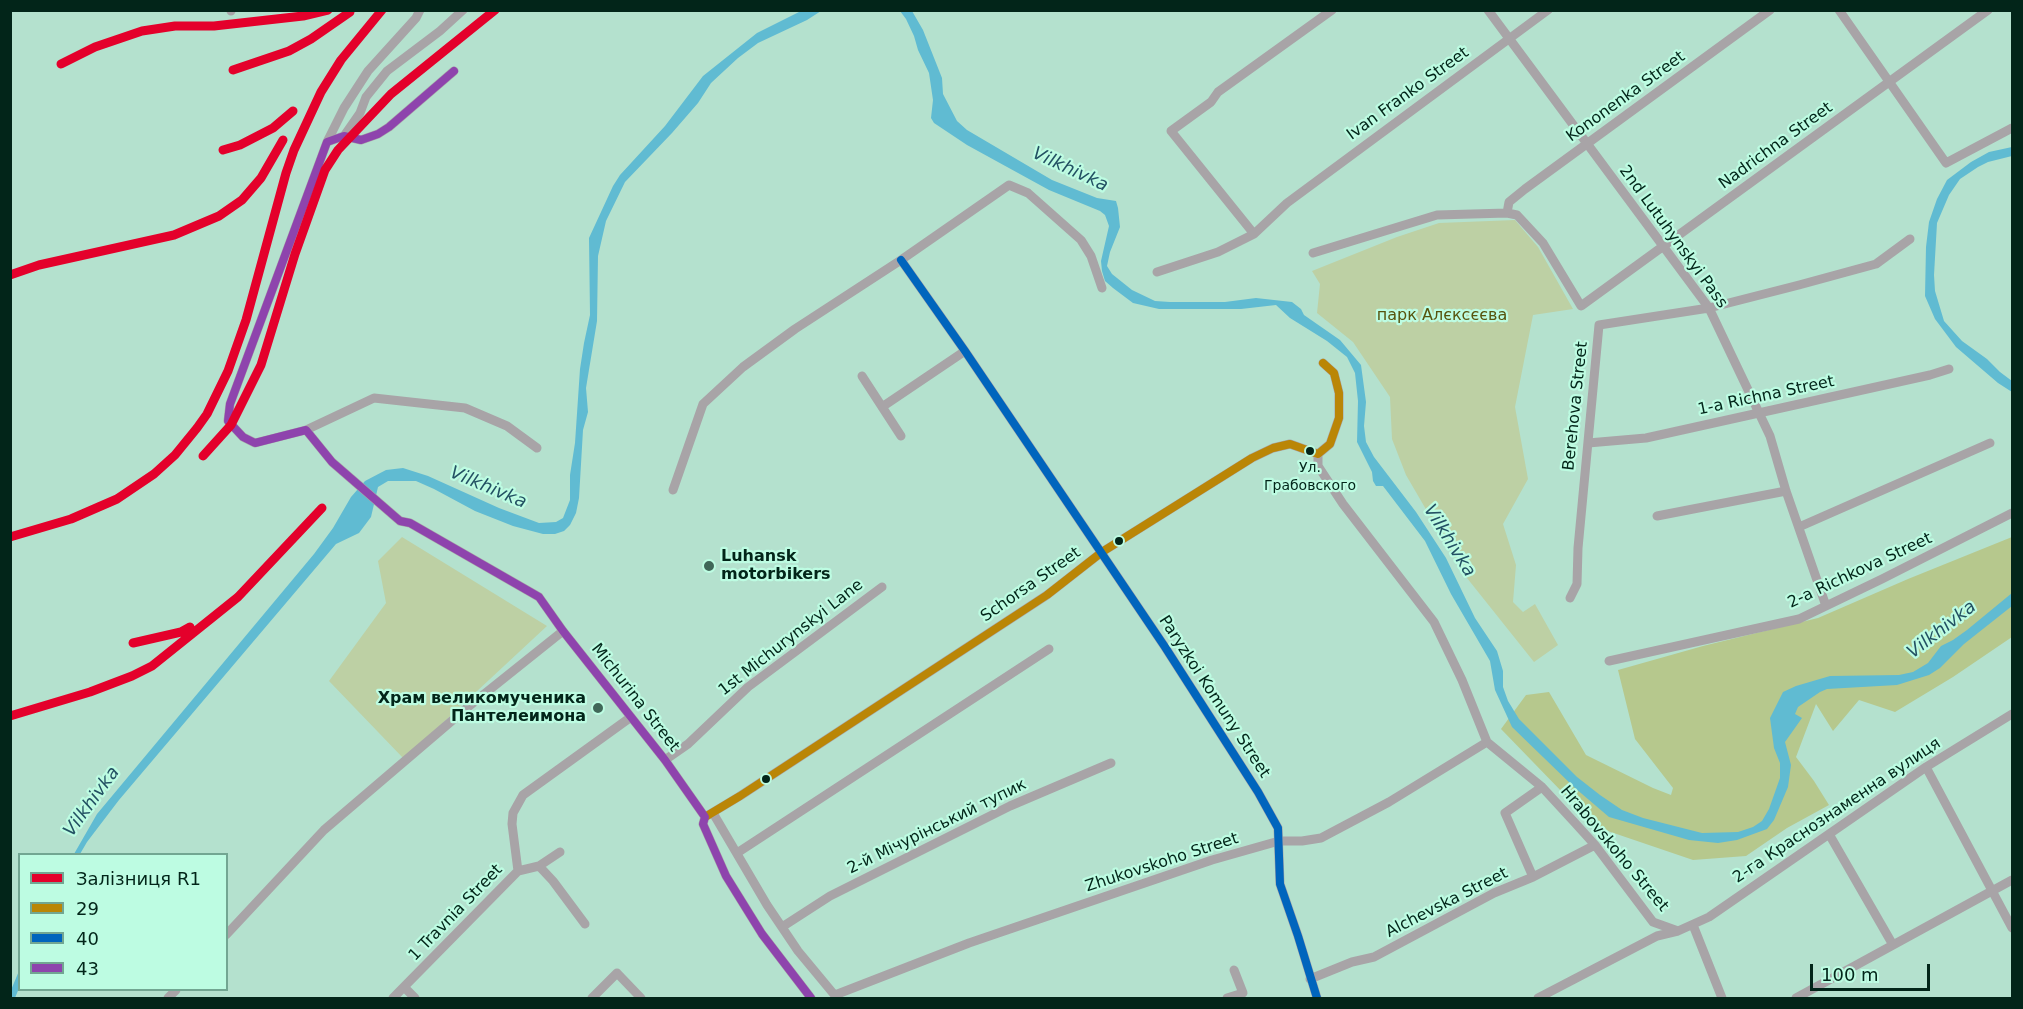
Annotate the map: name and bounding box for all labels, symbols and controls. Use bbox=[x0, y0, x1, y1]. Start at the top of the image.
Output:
street label: Ivan Franko Street bbox=[1343, 43, 1473, 145]
street label: Kononenka Street bbox=[1563, 47, 1689, 147]
street label: Nadrichna Street bbox=[1716, 98, 1836, 194]
water label: Vilkhivka bbox=[1029, 143, 1111, 197]
street label: 2nd Lutuhynskyi Pass bbox=[1615, 162, 1731, 312]
park label: парк Алєксєєва bbox=[1377, 306, 1507, 326]
street label: Berehova Street bbox=[1560, 340, 1592, 472]
street label: 1-a Richna Street bbox=[1696, 372, 1836, 420]
marker: Ул. Грабовского bbox=[1304, 445, 1316, 457]
place label: Ул. Грабовского bbox=[1264, 460, 1356, 492]
water label: Vilkhivka bbox=[446, 462, 530, 514]
water label: Vilkhivka bbox=[1418, 501, 1480, 581]
street label: 2-a Richkova Street bbox=[1785, 529, 1935, 613]
unlabelled marker bbox=[1113, 535, 1125, 547]
street label: Schorsa Street bbox=[977, 543, 1085, 627]
place label: Luhansk motorbikers bbox=[721, 547, 831, 585]
marker: Luhansk motorbikers bbox=[702, 559, 716, 573]
street label: 1st Michurynskyi Lane bbox=[715, 576, 867, 700]
water label: Vilkhivka bbox=[1903, 596, 1981, 664]
street label: Paryzkoi Komuny Street bbox=[1154, 612, 1274, 782]
street label: Michurina Street bbox=[587, 640, 683, 756]
place label: Храм великомученика Пантелеимона bbox=[378, 689, 586, 727]
marker: Храм великомученика Пантелеимона bbox=[591, 701, 605, 715]
street label: 2-га Краснознаменна вулиця bbox=[1730, 734, 1944, 888]
water label: Vilkhivka bbox=[59, 763, 125, 841]
unlabelled marker bbox=[760, 773, 772, 785]
street label: 2-й Мічурінський тупик bbox=[844, 775, 1030, 879]
street label: Hrabovskoho Street bbox=[1556, 782, 1672, 916]
street label: Zhukovskoho Street bbox=[1083, 829, 1241, 897]
legend bbox=[18, 853, 228, 991]
street label: 1 Travnia Street bbox=[405, 861, 507, 965]
street label: Alchevska Street bbox=[1383, 864, 1511, 942]
text: Залізниця R1 bbox=[76, 868, 201, 889]
text: 29 bbox=[76, 898, 99, 919]
text: 40 bbox=[76, 928, 99, 949]
scale bar bbox=[1813, 952, 1933, 990]
text: 43 bbox=[76, 958, 99, 979]
text: 100 m bbox=[1821, 964, 1879, 985]

